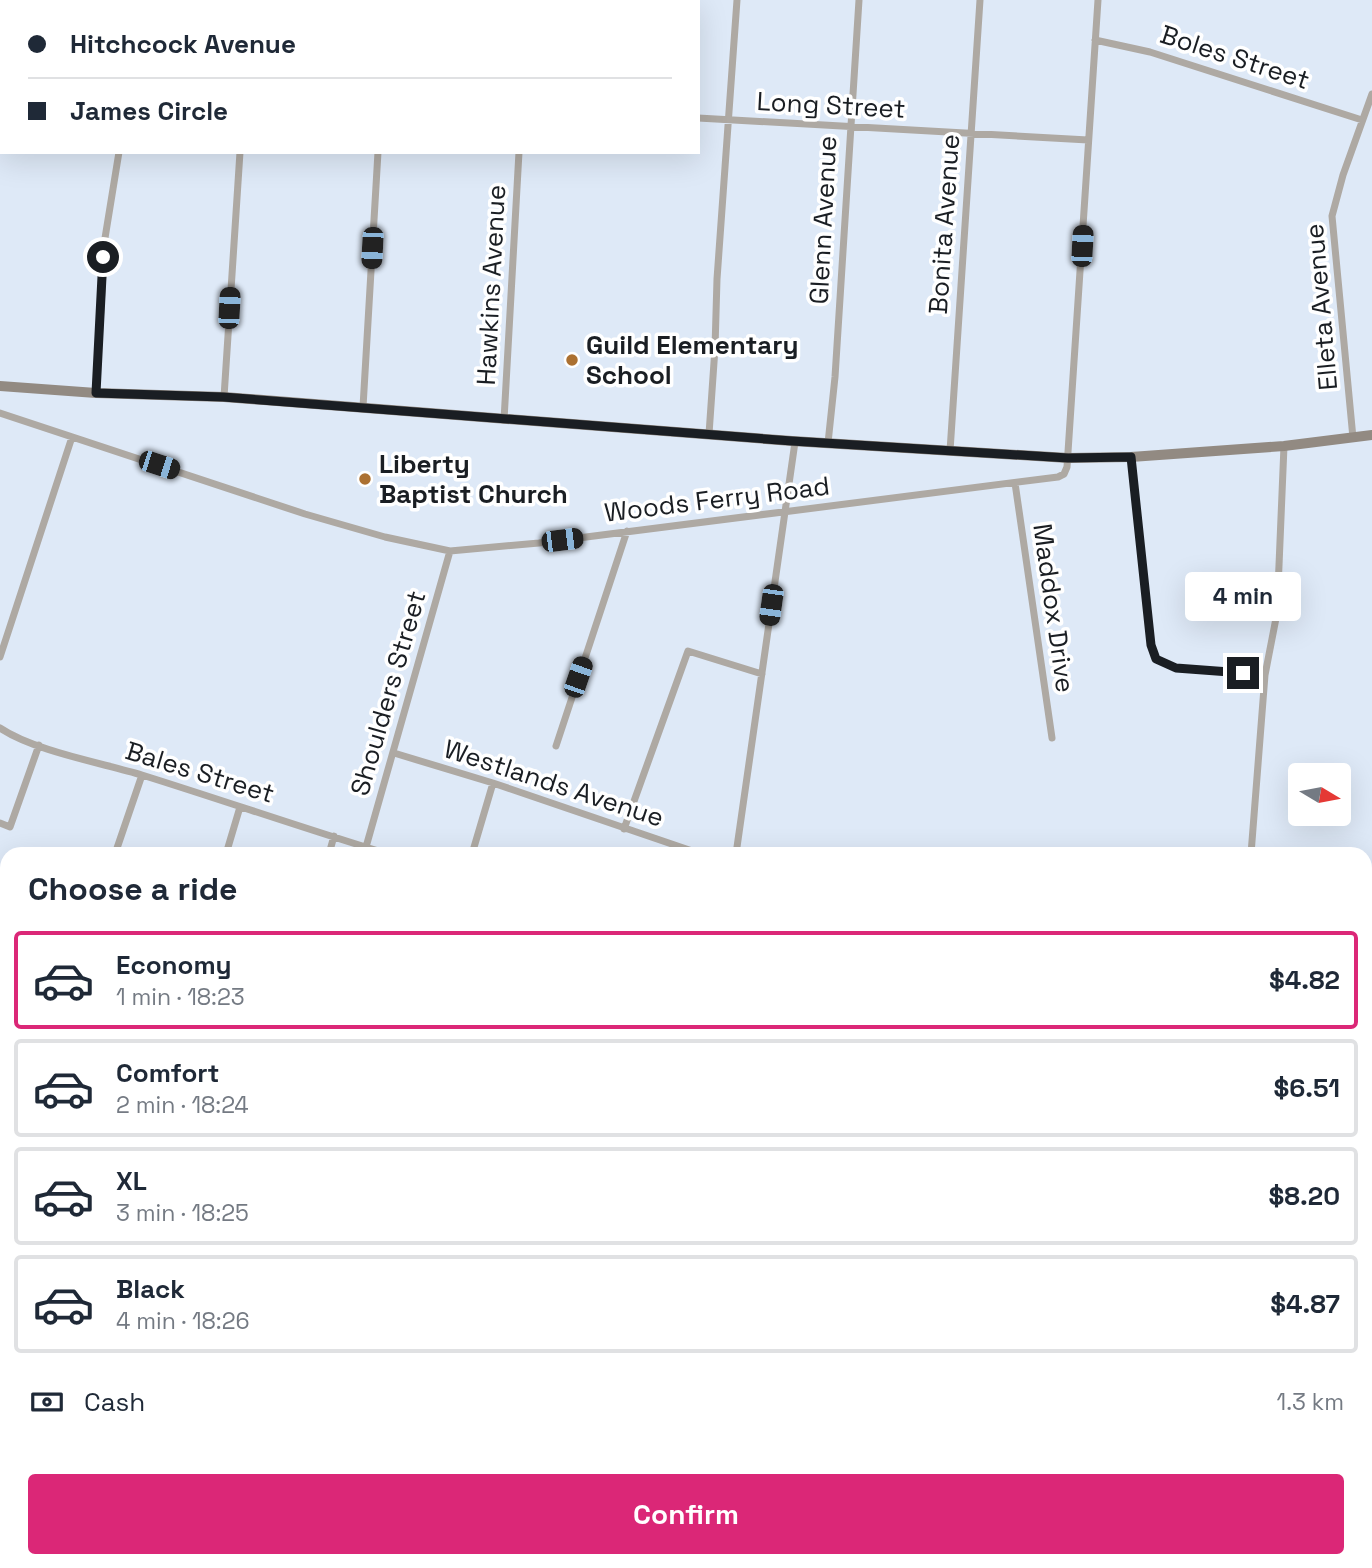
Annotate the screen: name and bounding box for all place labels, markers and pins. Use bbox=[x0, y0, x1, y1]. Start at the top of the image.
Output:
place label: Guild Elementary School bbox=[586, 328, 799, 392]
marker: Guild Elementary School bbox=[564, 352, 580, 368]
place label: Liberty Baptist Church bbox=[379, 447, 568, 511]
marker: Liberty Baptist Church bbox=[357, 471, 373, 487]

